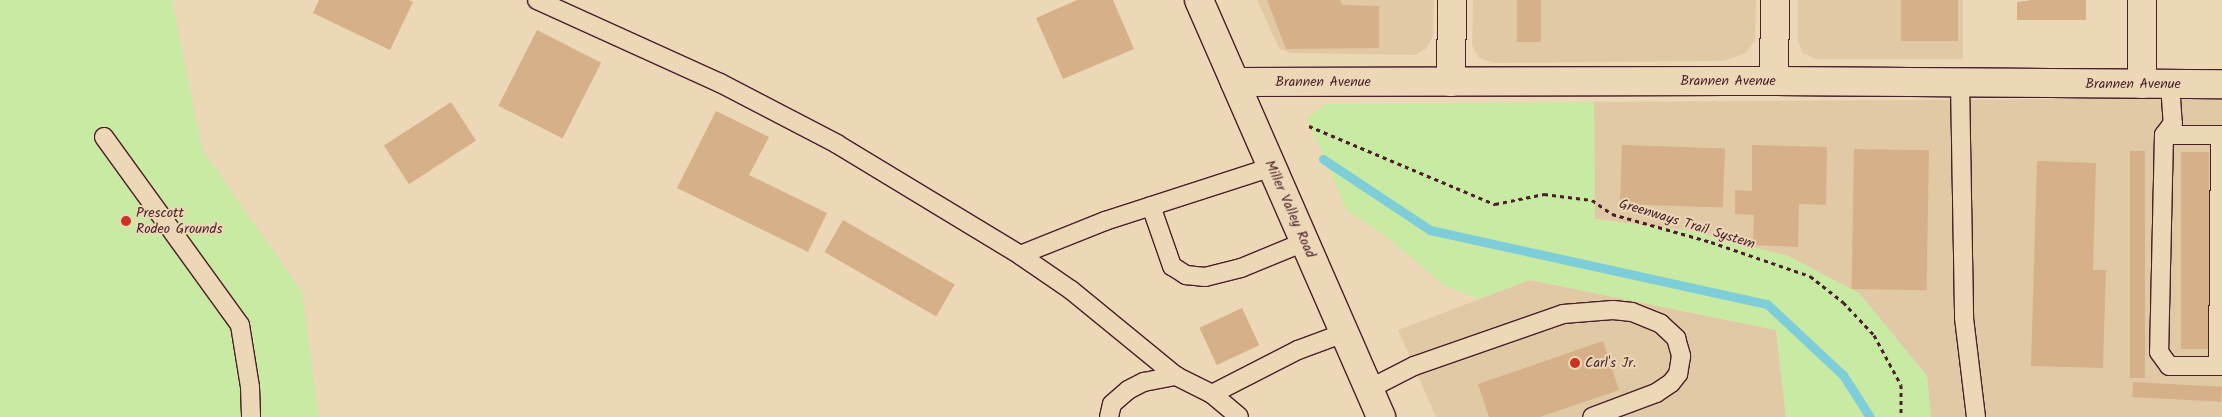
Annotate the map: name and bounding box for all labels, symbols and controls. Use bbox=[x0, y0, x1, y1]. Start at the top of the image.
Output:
street label: Brannen Avenue bbox=[1680, 73, 1776, 89]
street label: Brannen Avenue bbox=[1275, 74, 1371, 90]
street label: Brannen Avenue bbox=[2085, 76, 2181, 92]
street label: Miller Valley Road bbox=[1261, 158, 1319, 260]
street label: Greenways Trail System bbox=[1617, 195, 1757, 253]
place label: Prescott Rodeo Grounds bbox=[136, 205, 222, 238]
marker: Prescott Rodeo Grounds bbox=[120, 215, 132, 227]
place label: Carl's Jr. bbox=[1585, 355, 1636, 371]
marker: Carl's Jr. bbox=[1569, 357, 1581, 369]

